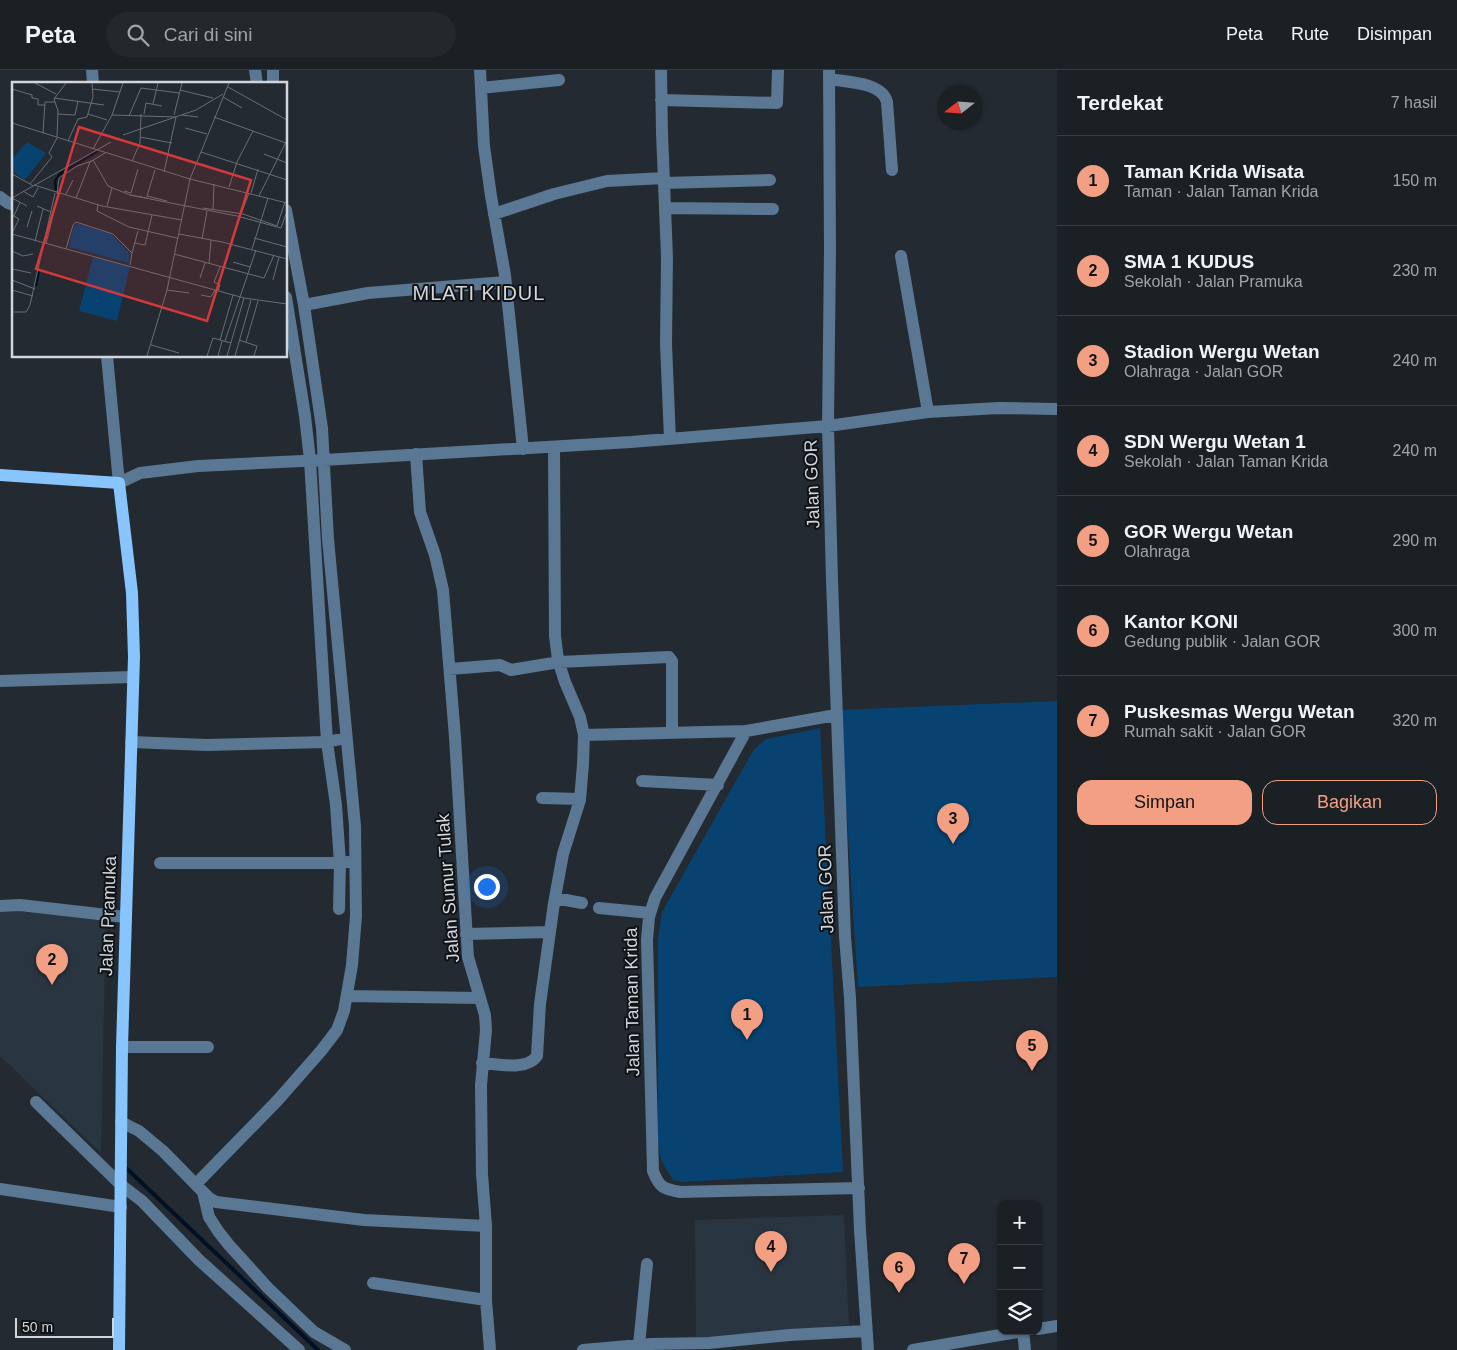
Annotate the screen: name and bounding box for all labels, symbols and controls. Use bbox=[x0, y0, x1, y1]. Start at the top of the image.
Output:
search box bbox=[106, 12, 456, 57]
text: Peta bbox=[25, 21, 76, 48]
icon: search bbox=[124, 21, 152, 49]
text: Cari di sini bbox=[164, 24, 252, 45]
text: Peta bbox=[1226, 24, 1263, 44]
text: Rute bbox=[1291, 24, 1329, 44]
text: Disimpan bbox=[1357, 24, 1432, 44]
inset map bbox=[12, 82, 288, 358]
north arrow bbox=[937, 85, 982, 130]
text: Terdekat bbox=[1077, 91, 1163, 114]
text: 7 hasil bbox=[1391, 94, 1437, 111]
text: Taman Krida Wisata bbox=[1124, 161, 1304, 182]
text: 1 bbox=[1089, 172, 1097, 189]
text: 150 m bbox=[1393, 172, 1437, 189]
text: Taman · Jalan Taman Krida bbox=[1124, 183, 1318, 200]
text: SMA 1 KUDUS bbox=[1124, 251, 1254, 272]
text: 2 bbox=[1089, 262, 1097, 279]
text: 230 m bbox=[1393, 262, 1437, 279]
text: Sekolah · Jalan Pramuka bbox=[1124, 273, 1303, 290]
district label: MLATI KIDUL bbox=[413, 282, 545, 304]
text: Stadion Wergu Wetan bbox=[1124, 341, 1320, 362]
text: 3 bbox=[1089, 352, 1097, 369]
text: 240 m bbox=[1393, 352, 1437, 369]
text: Olahraga · Jalan GOR bbox=[1124, 363, 1283, 380]
text: SDN Wergu Wetan 1 bbox=[1124, 431, 1306, 452]
street label: Jalan GOR bbox=[800, 439, 824, 529]
text: 4 bbox=[1089, 442, 1097, 459]
text: 240 m bbox=[1393, 442, 1437, 459]
text: Sekolah · Jalan Taman Krida bbox=[1124, 453, 1328, 470]
text: GOR Wergu Wetan bbox=[1124, 521, 1293, 542]
text: 5 bbox=[1089, 532, 1097, 549]
text: 290 m bbox=[1393, 532, 1437, 549]
text: Olahraga bbox=[1124, 543, 1190, 560]
text: Kantor KONI bbox=[1124, 611, 1238, 632]
text: 6 bbox=[1089, 622, 1097, 639]
text: 300 m bbox=[1393, 622, 1437, 639]
text: Gedung publik · Jalan GOR bbox=[1124, 633, 1321, 650]
text: Puskesmas Wergu Wetan bbox=[1124, 701, 1355, 722]
text: 7 bbox=[1089, 712, 1097, 729]
text: 320 m bbox=[1393, 712, 1437, 729]
text: Rumah sakit · Jalan GOR bbox=[1124, 723, 1306, 740]
button: Simpan bbox=[1077, 780, 1252, 825]
button: Bagikan bbox=[1262, 780, 1437, 825]
pin: 3 bbox=[937, 803, 969, 844]
street label: Jalan Sumur Tulak bbox=[433, 812, 463, 963]
street label: Jalan GOR bbox=[814, 844, 838, 934]
street label: Jalan Pramuka bbox=[96, 855, 120, 976]
your location bbox=[474, 874, 500, 900]
street label: Jalan Taman Krida bbox=[621, 926, 643, 1077]
pin: 2 bbox=[36, 944, 68, 985]
pin: 1 bbox=[731, 999, 763, 1040]
pin: 5 bbox=[1016, 1030, 1048, 1071]
map controls bbox=[997, 1200, 1042, 1335]
button: + bbox=[997, 1200, 1042, 1245]
pin: 4 bbox=[755, 1231, 787, 1272]
pin: 7 bbox=[948, 1243, 980, 1284]
button: − bbox=[997, 1245, 1042, 1290]
pin: 6 bbox=[883, 1252, 915, 1293]
button: layers bbox=[997, 1290, 1042, 1335]
scale bar bbox=[15, 1315, 114, 1338]
text: 50 m bbox=[22, 1319, 53, 1335]

